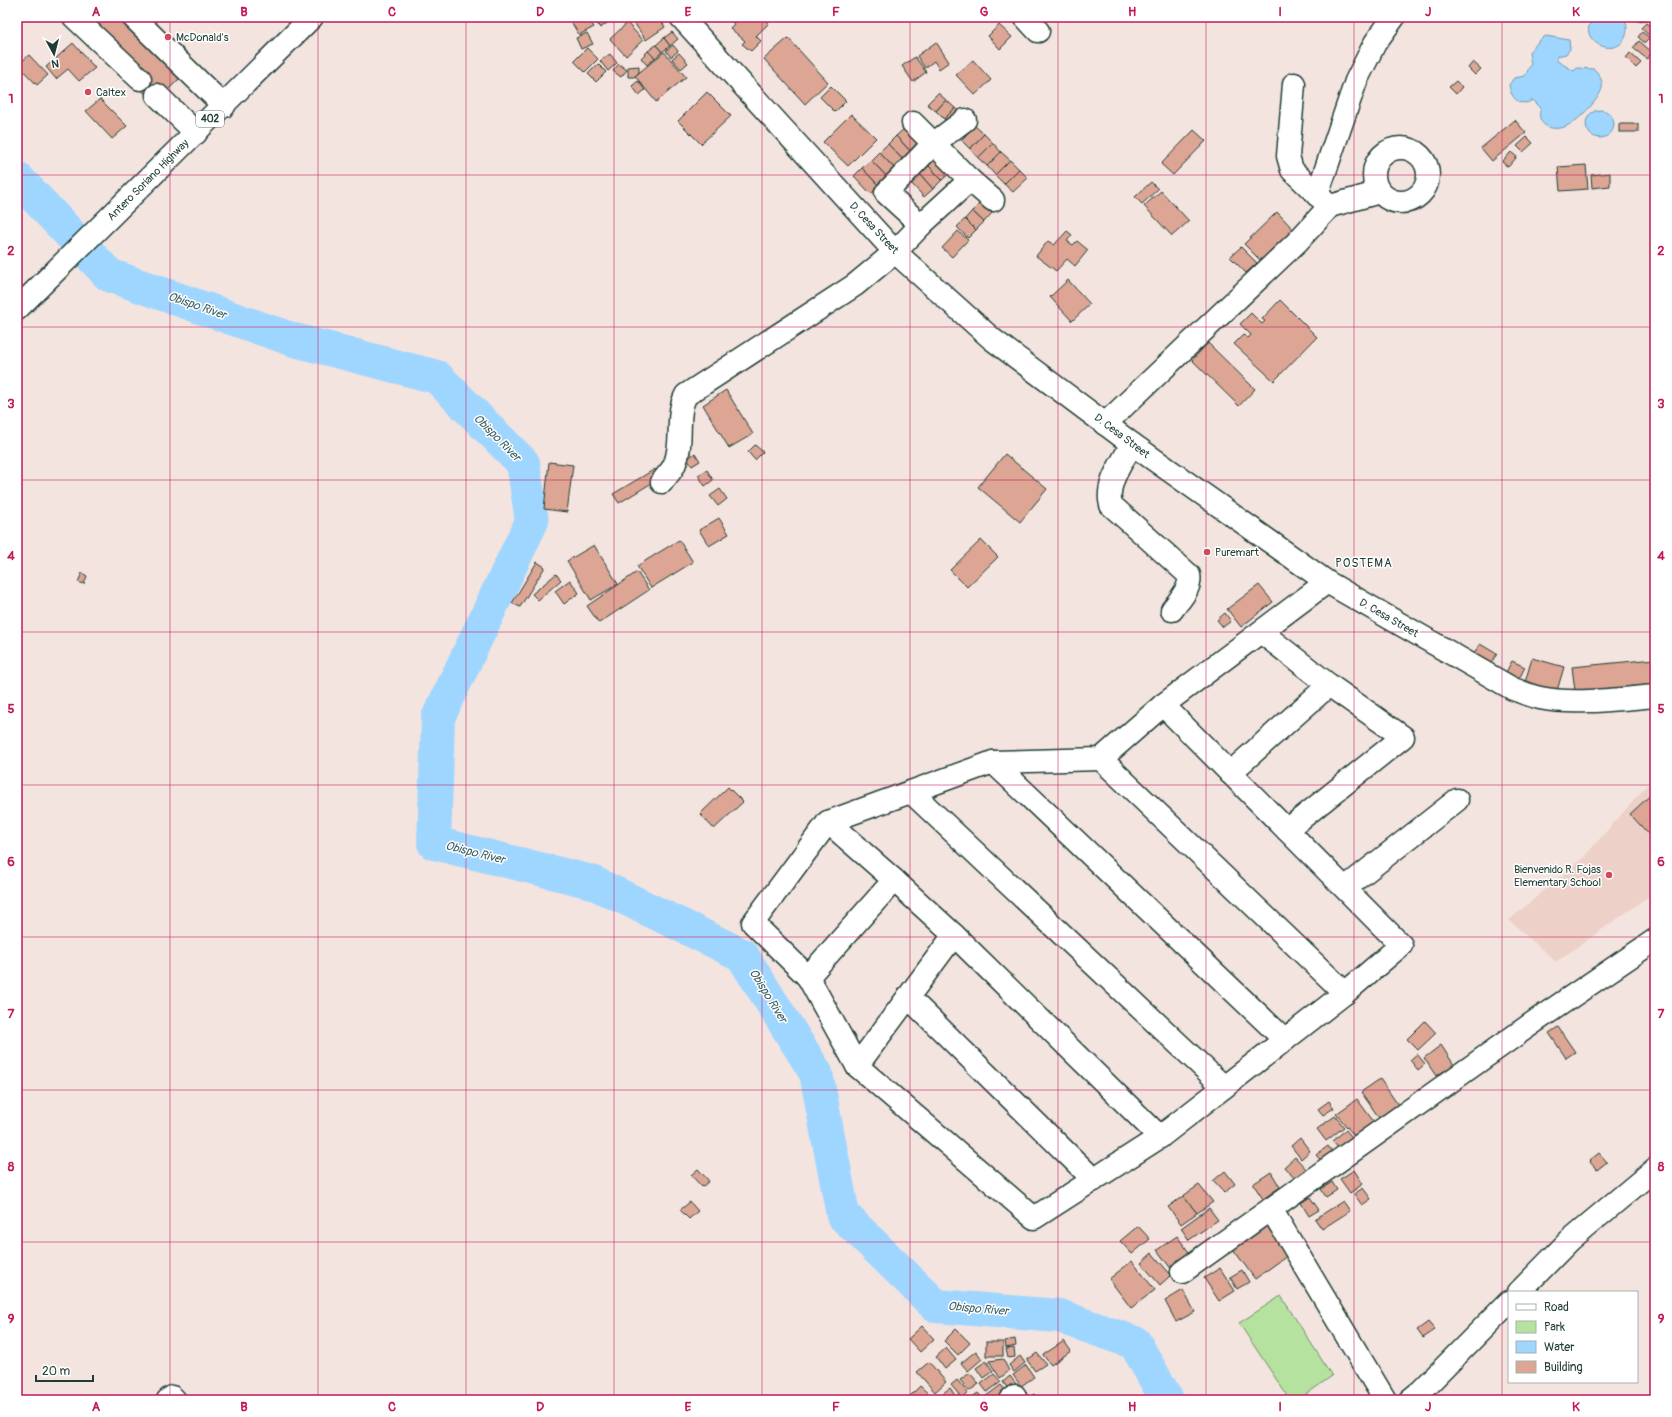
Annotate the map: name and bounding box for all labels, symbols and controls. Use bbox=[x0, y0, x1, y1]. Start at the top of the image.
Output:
text: A bbox=[92, 4, 101, 20]
text: B bbox=[240, 4, 248, 20]
text: C bbox=[388, 4, 396, 20]
text: D bbox=[536, 4, 544, 20]
text: E bbox=[685, 4, 692, 20]
text: F bbox=[832, 4, 840, 20]
text: G bbox=[980, 4, 989, 20]
text: H bbox=[1128, 4, 1136, 20]
text: I bbox=[1278, 4, 1282, 20]
text: J bbox=[1425, 4, 1431, 20]
text: K bbox=[1572, 4, 1580, 20]
place label: McDonald's bbox=[176, 31, 229, 44]
marker: McDonald's bbox=[163, 32, 173, 42]
north arrow bbox=[34, 34, 74, 74]
text: N bbox=[50, 57, 60, 70]
place label: Caltex bbox=[96, 86, 126, 99]
marker: Caltex bbox=[83, 87, 93, 97]
text: 1 bbox=[8, 91, 14, 107]
text: 1 bbox=[1658, 91, 1664, 107]
road number: 402 bbox=[196, 111, 224, 127]
street label: Antero Soriano Highway bbox=[105, 136, 192, 223]
street label: D. Cesa Street bbox=[847, 199, 902, 257]
text: 2 bbox=[7, 243, 15, 259]
text: 2 bbox=[1657, 243, 1665, 259]
water label: Obispo River bbox=[166, 289, 230, 324]
text: 3 bbox=[7, 396, 15, 412]
text: 3 bbox=[1657, 396, 1665, 412]
water label: Obispo River bbox=[470, 411, 525, 466]
street label: D. Cesa Street bbox=[1092, 411, 1153, 461]
place label: Puremart bbox=[1215, 546, 1259, 559]
marker: Puremart bbox=[1202, 547, 1212, 557]
text: 4 bbox=[7, 548, 15, 564]
text: 4 bbox=[1657, 548, 1665, 564]
district label: POSTEMA bbox=[1335, 556, 1393, 571]
street label: D. Cesa Street bbox=[1357, 596, 1421, 640]
text: 5 bbox=[7, 701, 15, 717]
text: 5 bbox=[1657, 701, 1665, 717]
water label: Obispo River bbox=[444, 838, 508, 868]
text: 6 bbox=[7, 854, 15, 870]
text: 6 bbox=[1657, 854, 1665, 870]
place label: Bienvenido R. Fojas Elementary School bbox=[1514, 863, 1601, 889]
marker: Bienvenido R. Fojas Elementary School bbox=[1604, 870, 1614, 880]
water label: Obispo River bbox=[746, 966, 791, 1027]
text: 7 bbox=[8, 1006, 15, 1022]
text: 7 bbox=[1658, 1006, 1665, 1022]
text: 8 bbox=[8, 1159, 15, 1175]
text: 8 bbox=[1658, 1159, 1665, 1175]
legend bbox=[1508, 1291, 1638, 1383]
water label: Obispo River bbox=[947, 1299, 1011, 1319]
text: Road bbox=[1544, 1300, 1569, 1315]
text: 9 bbox=[8, 1311, 15, 1327]
text: 9 bbox=[1658, 1311, 1665, 1327]
text: Park bbox=[1544, 1320, 1565, 1335]
text: Water bbox=[1544, 1340, 1575, 1355]
scale bar bbox=[36, 1357, 93, 1383]
text: Building bbox=[1544, 1360, 1583, 1375]
text: 20 m bbox=[42, 1364, 71, 1379]
text: A bbox=[92, 1399, 101, 1415]
text: B bbox=[240, 1399, 248, 1415]
text: C bbox=[388, 1399, 396, 1415]
text: D bbox=[536, 1399, 544, 1415]
text: E bbox=[685, 1399, 692, 1415]
text: F bbox=[832, 1399, 840, 1415]
text: G bbox=[980, 1399, 989, 1415]
text: H bbox=[1128, 1399, 1136, 1415]
text: I bbox=[1278, 1399, 1282, 1415]
text: J bbox=[1425, 1399, 1431, 1415]
text: K bbox=[1572, 1399, 1580, 1415]

